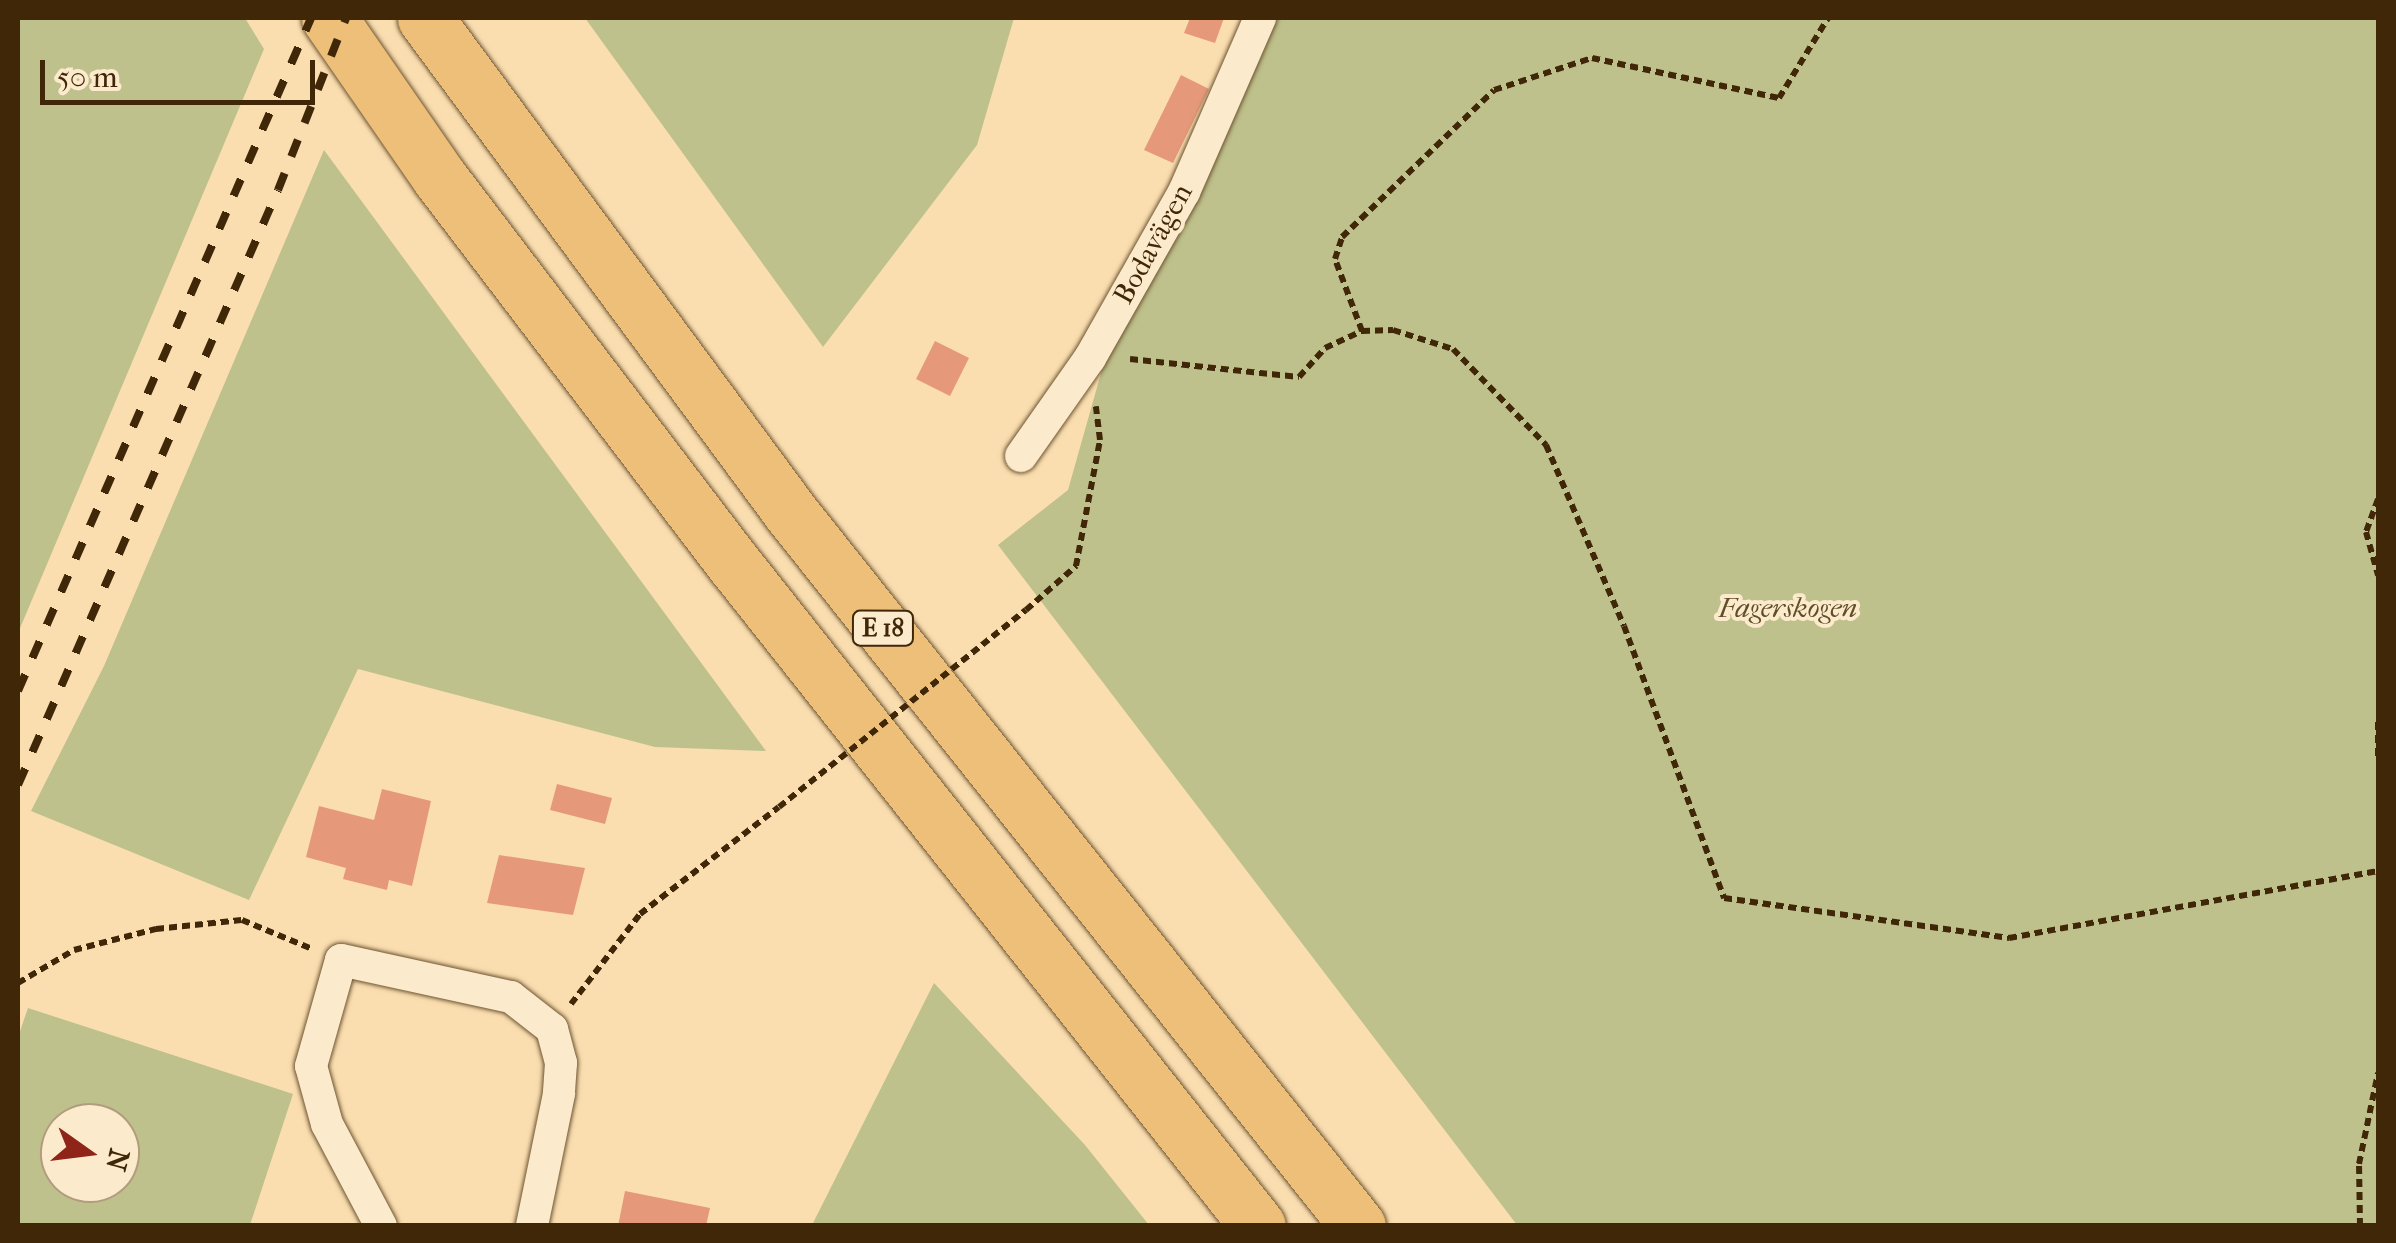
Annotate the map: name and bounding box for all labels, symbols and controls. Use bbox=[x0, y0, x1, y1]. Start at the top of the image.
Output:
scale bar bbox=[45, 40, 320, 102]
text: 50 m bbox=[57, 60, 118, 95]
street label: Bodavägen bbox=[1106, 178, 1200, 310]
park label: Fagerskogen bbox=[1719, 591, 1857, 625]
road number: E 18 bbox=[850, 608, 916, 648]
north arrow bbox=[40, 1103, 140, 1203]
text: N bbox=[99, 1146, 136, 1174]

